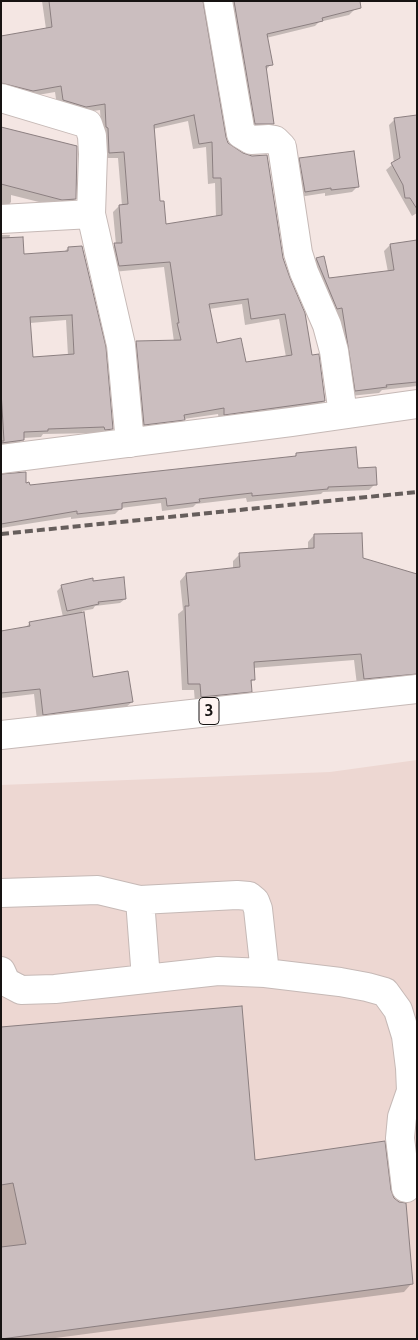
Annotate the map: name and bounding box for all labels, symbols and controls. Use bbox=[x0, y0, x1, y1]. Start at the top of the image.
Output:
road number: 3 bbox=[199, 698, 219, 724]

